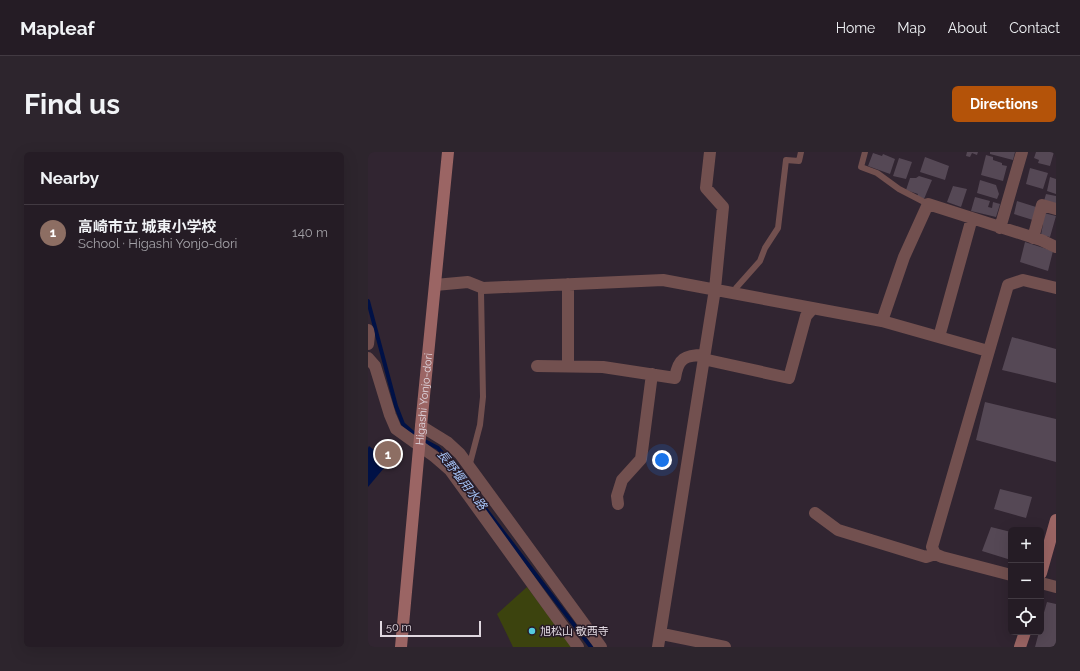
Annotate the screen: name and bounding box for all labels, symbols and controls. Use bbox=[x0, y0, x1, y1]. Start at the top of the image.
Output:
text: Mapleaf bbox=[20, 17, 95, 39]
text: Home bbox=[836, 20, 875, 36]
text: Map bbox=[897, 20, 926, 36]
text: About bbox=[948, 20, 987, 36]
text: Contact bbox=[1009, 20, 1060, 36]
button: Directions bbox=[952, 86, 1056, 122]
text: Find us bbox=[24, 88, 120, 121]
text: Nearby bbox=[40, 168, 99, 188]
text: 高崎市立 城東小学校 bbox=[78, 218, 217, 236]
text: 1 bbox=[50, 225, 56, 240]
text: 140 m bbox=[292, 225, 328, 240]
text: School · Higashi Yonjo-dori bbox=[78, 236, 237, 251]
street label: Higashi Yonjo-dori bbox=[413, 352, 435, 446]
pin: 1 bbox=[375, 439, 401, 469]
water label: 長野堰用水路 bbox=[434, 447, 490, 513]
your location bbox=[652, 450, 672, 470]
map controls bbox=[1008, 527, 1044, 635]
button: + bbox=[1008, 527, 1044, 563]
button: − bbox=[1008, 563, 1044, 599]
button: locate bbox=[1008, 599, 1044, 635]
scale bar bbox=[380, 619, 481, 638]
text: 50 m bbox=[386, 621, 412, 634]
place label: 旭松山 敬西寺 bbox=[540, 625, 609, 638]
marker: 旭松山 敬西寺 bbox=[527, 626, 537, 636]

